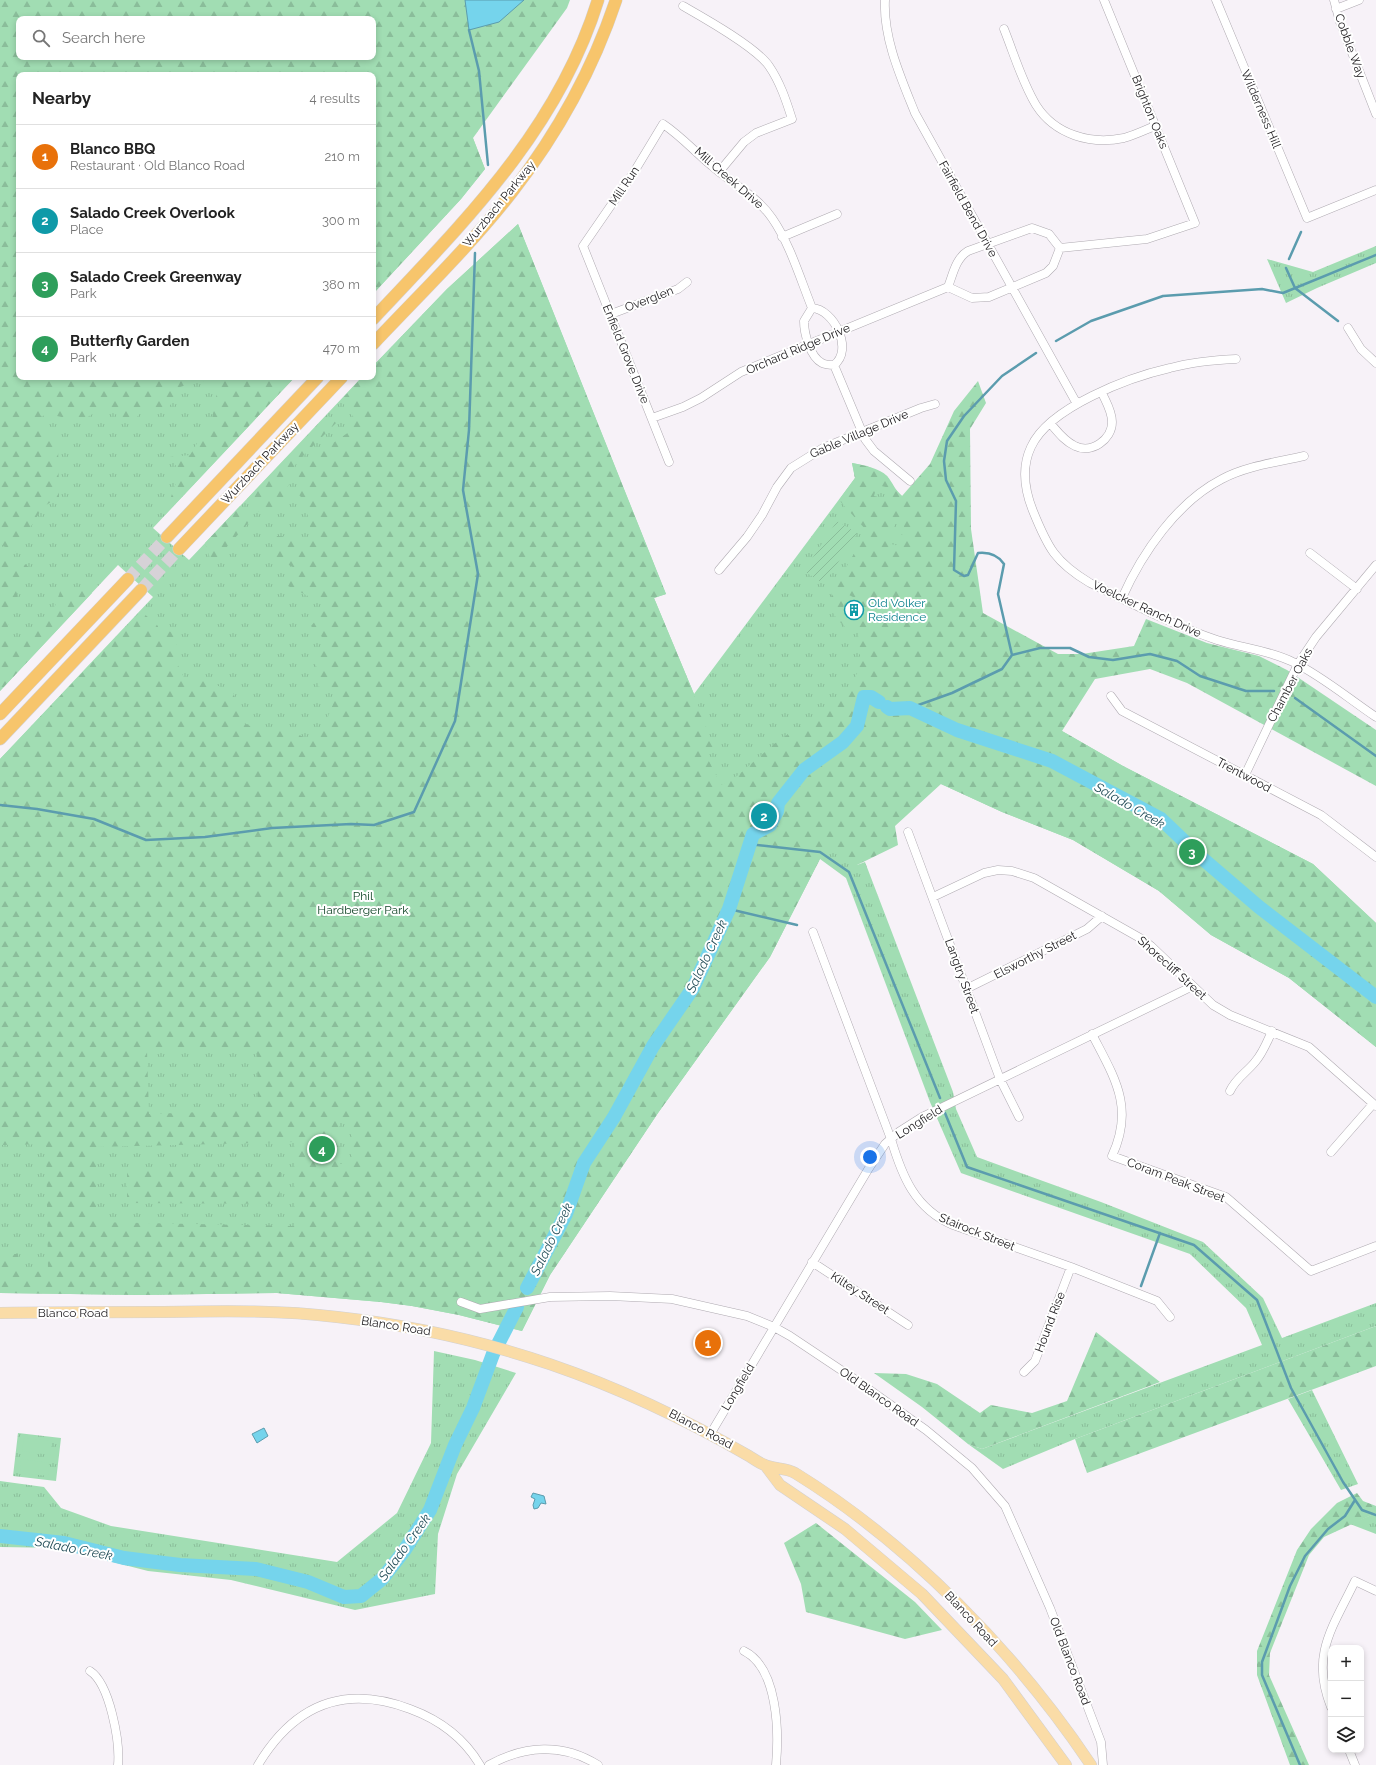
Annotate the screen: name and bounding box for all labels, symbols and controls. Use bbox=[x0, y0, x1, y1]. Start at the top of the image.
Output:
street label: Cobble Way bbox=[1332, 12, 1368, 81]
search box bbox=[16, 16, 376, 60]
icon: search bbox=[30, 27, 52, 49]
text: Search here bbox=[62, 29, 145, 47]
street label: Wilderness Hill bbox=[1238, 68, 1284, 151]
street label: Brighton Oaks bbox=[1129, 73, 1171, 151]
text: Nearby bbox=[32, 88, 91, 108]
text: 4 results bbox=[309, 91, 360, 106]
text: Blanco BBQ bbox=[70, 140, 155, 158]
street label: Mill Creek Drive bbox=[692, 144, 766, 212]
text: 1 bbox=[42, 149, 48, 164]
text: 210 m bbox=[324, 149, 360, 164]
text: Restaurant · Old Blanco Road bbox=[70, 158, 245, 173]
street label: Wurzbach Parkway bbox=[460, 158, 538, 250]
street label: Fairfield Bend Drive bbox=[936, 158, 1000, 260]
street label: Mill Run bbox=[606, 164, 642, 208]
text: Salado Creek Overlook bbox=[70, 204, 235, 222]
text: 2 bbox=[41, 213, 49, 228]
text: 300 m bbox=[322, 213, 360, 228]
text: Place bbox=[70, 222, 103, 237]
text: Salado Creek Greenway bbox=[70, 268, 242, 286]
text: 3 bbox=[41, 277, 49, 292]
text: 380 m bbox=[322, 277, 360, 292]
street label: Overglen bbox=[623, 283, 675, 315]
text: Park bbox=[70, 286, 97, 301]
street label: Enfield Grove Drive bbox=[600, 302, 652, 406]
street label: Orchard Ridge Drive bbox=[744, 321, 852, 377]
text: Butterfly Garden bbox=[70, 332, 189, 350]
text: 4 bbox=[41, 341, 49, 356]
text: 470 m bbox=[323, 341, 360, 356]
text: Park bbox=[70, 350, 97, 365]
street label: Gable Village Drive bbox=[808, 407, 910, 461]
street label: Wurzbach Parkway bbox=[218, 419, 302, 507]
street label: Voelcker Ranch Drive bbox=[1091, 578, 1203, 640]
place label: Old Volker Residence bbox=[868, 596, 926, 624]
building icon: Old Volker Residence bbox=[843, 599, 865, 621]
street label: Chamber Oaks bbox=[1265, 645, 1316, 724]
street label: Trentwood bbox=[1214, 755, 1274, 795]
water label: Salado Creek bbox=[1091, 779, 1168, 832]
pin: 2 bbox=[751, 801, 777, 831]
pin: 3 bbox=[1179, 837, 1205, 867]
park label: Phil Hardberger Park bbox=[317, 889, 409, 917]
water label: Salado Creek bbox=[683, 917, 730, 996]
street label: Elsworthy Street bbox=[991, 928, 1079, 982]
street label: Shorecliff Street bbox=[1135, 933, 1209, 1003]
street label: Langtry Street bbox=[942, 937, 982, 1015]
street label: Longfield bbox=[893, 1102, 945, 1142]
pin: 4 bbox=[309, 1134, 335, 1164]
your location bbox=[860, 1147, 880, 1167]
street label: Coram Peak Street bbox=[1125, 1155, 1227, 1205]
water label: Salado Creek bbox=[527, 1201, 575, 1279]
street label: Stairock Street bbox=[937, 1210, 1017, 1254]
street label: Kiltey Street bbox=[828, 1269, 892, 1317]
street label: Hound Rise bbox=[1032, 1290, 1068, 1354]
street label: Blanco Road bbox=[38, 1306, 108, 1320]
street label: Blanco Road bbox=[360, 1314, 432, 1338]
pin: 1 bbox=[695, 1328, 721, 1358]
street label: Longfield bbox=[719, 1361, 757, 1413]
street label: Old Blanco Road bbox=[837, 1365, 921, 1429]
street label: Blanco Road bbox=[667, 1406, 735, 1452]
water label: Salado Creek bbox=[375, 1511, 434, 1584]
water label: Salado Creek bbox=[33, 1533, 114, 1563]
street label: Blanco Road bbox=[942, 1589, 1000, 1649]
street label: Old Blanco Road bbox=[1047, 1615, 1093, 1707]
map controls bbox=[1328, 1645, 1364, 1753]
button: + bbox=[1328, 1645, 1364, 1681]
button: − bbox=[1328, 1681, 1364, 1717]
button: layers bbox=[1328, 1717, 1364, 1753]

